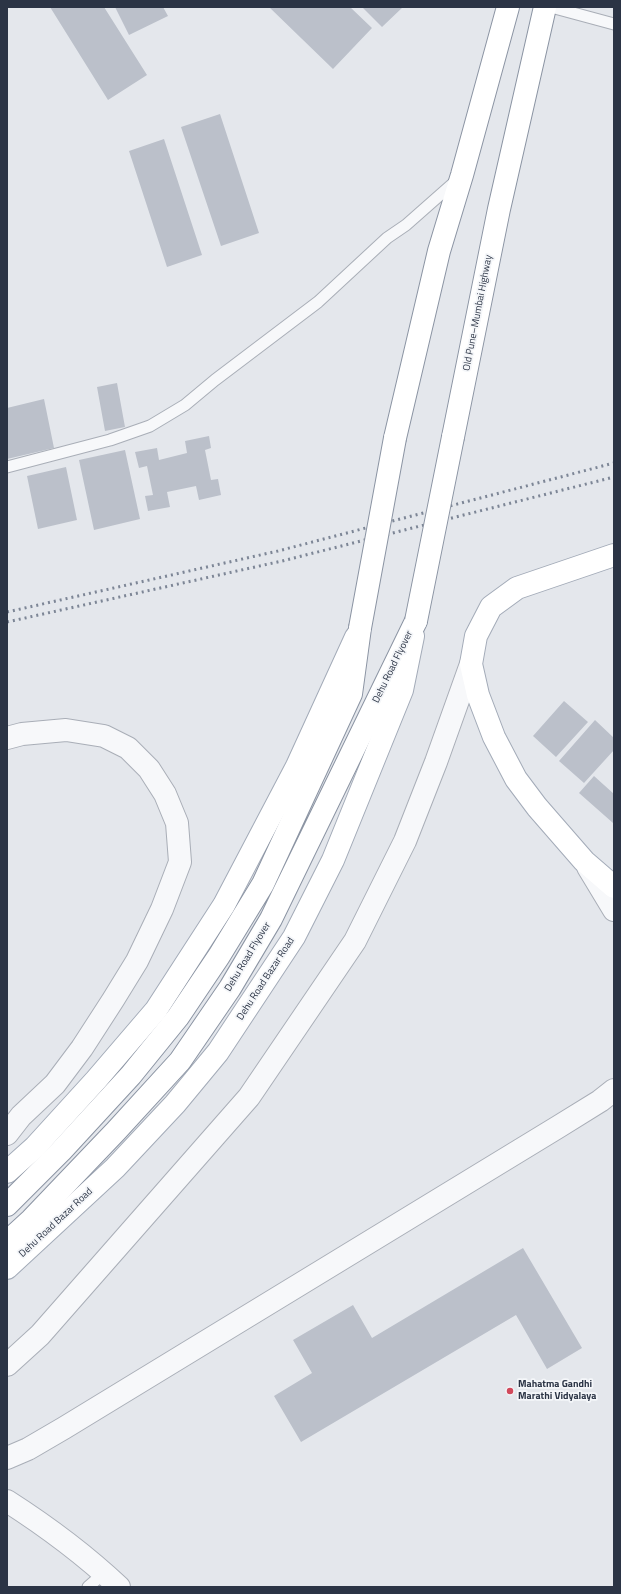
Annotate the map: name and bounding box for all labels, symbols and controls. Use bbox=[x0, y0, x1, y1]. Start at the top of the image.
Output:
street label: Old Pune–Mumbai Highway bbox=[461, 254, 495, 372]
street label: Dehu Road Flyover bbox=[370, 629, 416, 705]
street label: Dehu Road Flyover bbox=[223, 920, 273, 994]
street label: Dehu Road Bazar Road bbox=[235, 935, 297, 1023]
street label: Dehu Road Bazar Road bbox=[17, 1186, 95, 1260]
place label: Mahatma Gandhi Marathi Vidyalaya bbox=[518, 1379, 596, 1402]
marker: Mahatma Gandhi Marathi Vidyalaya bbox=[505, 1386, 515, 1396]

